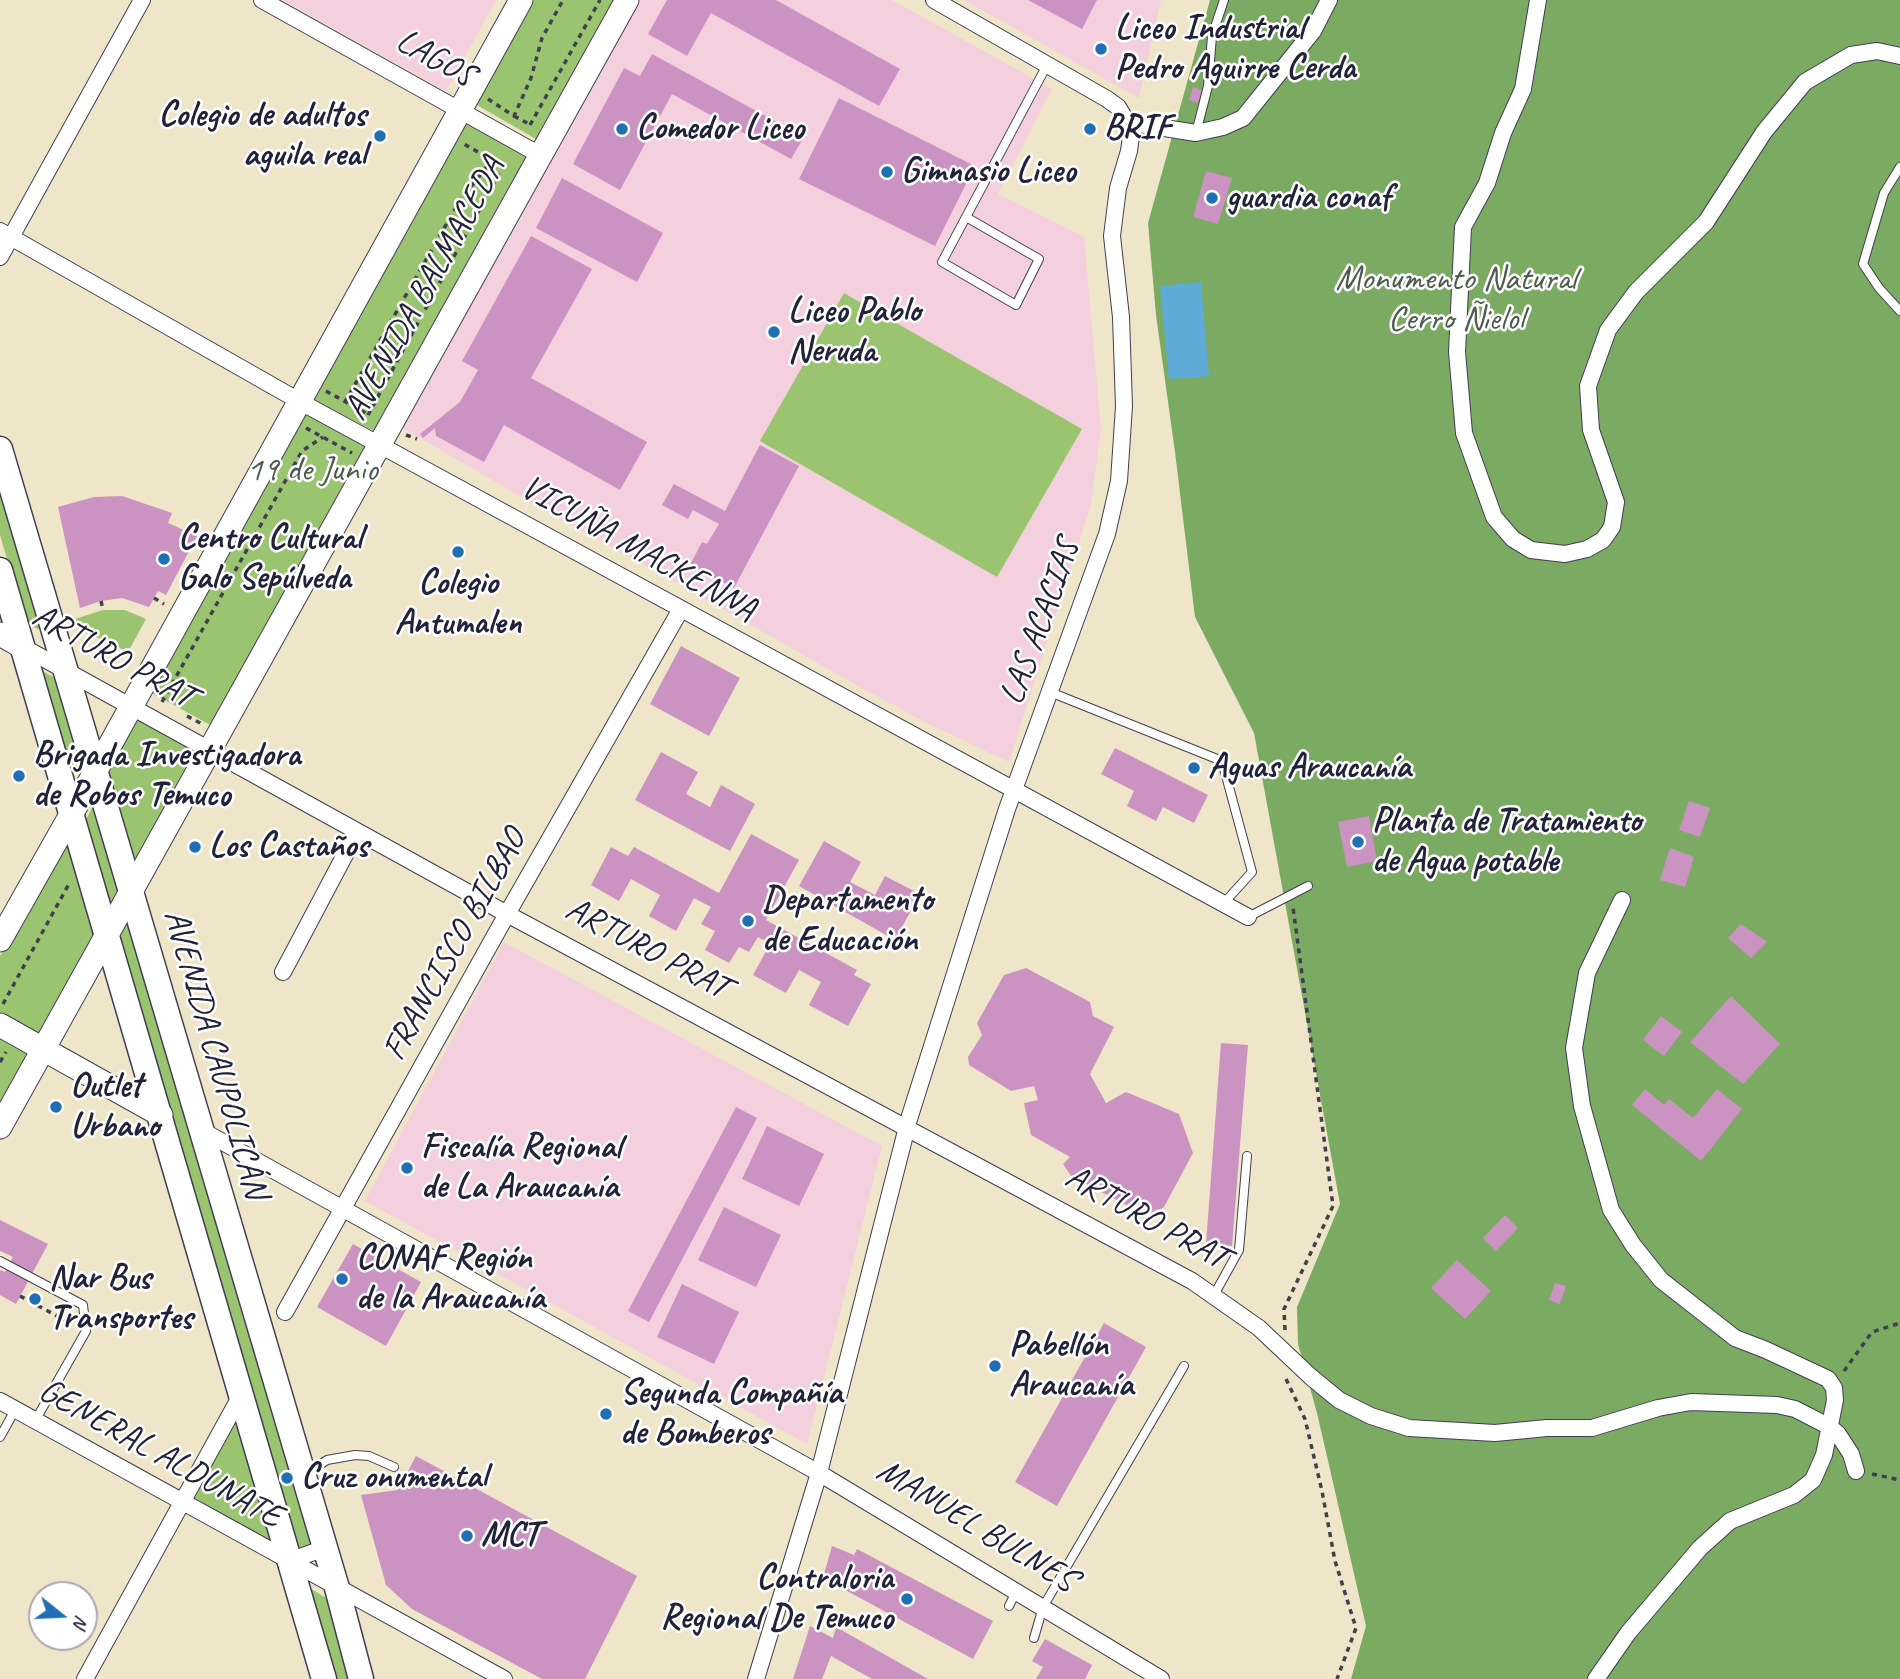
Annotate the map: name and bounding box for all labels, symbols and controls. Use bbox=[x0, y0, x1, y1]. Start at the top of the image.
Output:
place label: Liceo Industrial Pedro Aguirre Cerda bbox=[1115, 8, 1355, 90]
street label: LAGOS bbox=[388, 20, 482, 98]
marker: Liceo Industrial Pedro Aguirre Cerda bbox=[1093, 41, 1109, 57]
place label: Colegio de adultos aguila real bbox=[158, 95, 366, 177]
place label: Comedor Liceo bbox=[636, 108, 804, 150]
place label: BRIF bbox=[1104, 108, 1171, 150]
marker: Comedor Liceo bbox=[614, 121, 630, 137]
marker: BRIF bbox=[1082, 121, 1098, 137]
marker: Colegio de adultos aguila real bbox=[372, 128, 388, 144]
street label: AVENIDA BALMACEDA bbox=[335, 150, 515, 428]
place label: Gimnasio Liceo bbox=[901, 151, 1075, 193]
marker: Gimnasio Liceo bbox=[879, 164, 895, 180]
place label: guardia conaf bbox=[1226, 177, 1390, 219]
marker: guardia conaf bbox=[1204, 190, 1220, 206]
park label: Monumento Natural Cerro Ñielol bbox=[1336, 259, 1576, 341]
place label: Liceo Pablo Neruda bbox=[788, 291, 921, 373]
marker: Liceo Pablo Neruda bbox=[766, 324, 782, 340]
park label: 19 de Junio bbox=[246, 450, 378, 492]
street label: VICUÑA MACKENNA bbox=[513, 467, 763, 631]
place label: Centro Cultural Galo Sepúlveda bbox=[178, 518, 362, 600]
street label: LAS ACACIAS bbox=[992, 534, 1090, 710]
marker: Colegio Antumalen bbox=[450, 544, 466, 560]
marker: Centro Cultural Galo Sepúlveda bbox=[156, 551, 172, 567]
place label: Colegio Antumalen bbox=[395, 563, 521, 645]
street label: ARTURO PRAT bbox=[25, 595, 201, 719]
place label: Brigada Investigadora de Robos Temuco bbox=[33, 735, 300, 817]
place label: Aguas Araucanía bbox=[1208, 747, 1411, 789]
marker: Aguas Araucanía bbox=[1186, 760, 1202, 776]
marker: Brigada Investigadora de Robos Temuco bbox=[11, 768, 27, 784]
place label: Planta de Tratamiento de Agua potable bbox=[1372, 801, 1641, 883]
street label: FRANCISCO BILBAO bbox=[374, 822, 536, 1068]
place label: Los Castaños bbox=[209, 826, 368, 868]
marker: Planta de Tratamiento de Agua potable bbox=[1350, 834, 1366, 850]
marker: Los Castaños bbox=[187, 839, 203, 855]
place label: Departamento de Educación bbox=[762, 880, 933, 962]
street label: ARTURO PRAT bbox=[558, 889, 736, 1009]
street label: AVENIDA CAUPOLICÁN bbox=[154, 905, 276, 1203]
marker: Departamento de Educación bbox=[740, 913, 756, 929]
place label: Outlet Urbano bbox=[70, 1066, 160, 1148]
marker: Outlet Urbano bbox=[48, 1099, 64, 1115]
place label: Fiscalía Regional de La Araucanía bbox=[421, 1127, 621, 1209]
street label: ARTURO PRAT bbox=[1058, 1156, 1234, 1280]
marker: Fiscalía Regional de La Araucanía bbox=[399, 1160, 415, 1176]
place label: CONAF Región de la Araucanía bbox=[356, 1238, 545, 1320]
place label: Nar Bus Transportes bbox=[49, 1258, 193, 1340]
marker: CONAF Región de la Araucanía bbox=[334, 1271, 350, 1287]
marker: Nar Bus Transportes bbox=[27, 1291, 43, 1307]
place label: Pabellón Araucanía bbox=[1009, 1325, 1133, 1407]
marker: Pabellón Araucanía bbox=[987, 1358, 1003, 1374]
street label: GENERAL ALDUNATE bbox=[31, 1370, 289, 1538]
place label: Segunda Compañía de Bomberos bbox=[620, 1373, 842, 1455]
marker: Segunda Compañía de Bomberos bbox=[598, 1406, 614, 1422]
street label: MANUEL BULNES bbox=[869, 1450, 1083, 1602]
place label: Cruz onumental bbox=[301, 1457, 487, 1499]
marker: Cruz onumental bbox=[279, 1470, 295, 1486]
place label: MCT bbox=[481, 1515, 539, 1557]
marker: MCT bbox=[459, 1528, 475, 1544]
place label: Contraloria Regional De Temuco bbox=[660, 1558, 893, 1640]
north arrow bbox=[28, 1581, 98, 1651]
marker: Contraloria Regional De Temuco bbox=[899, 1591, 915, 1607]
text: N bbox=[68, 1613, 94, 1631]

